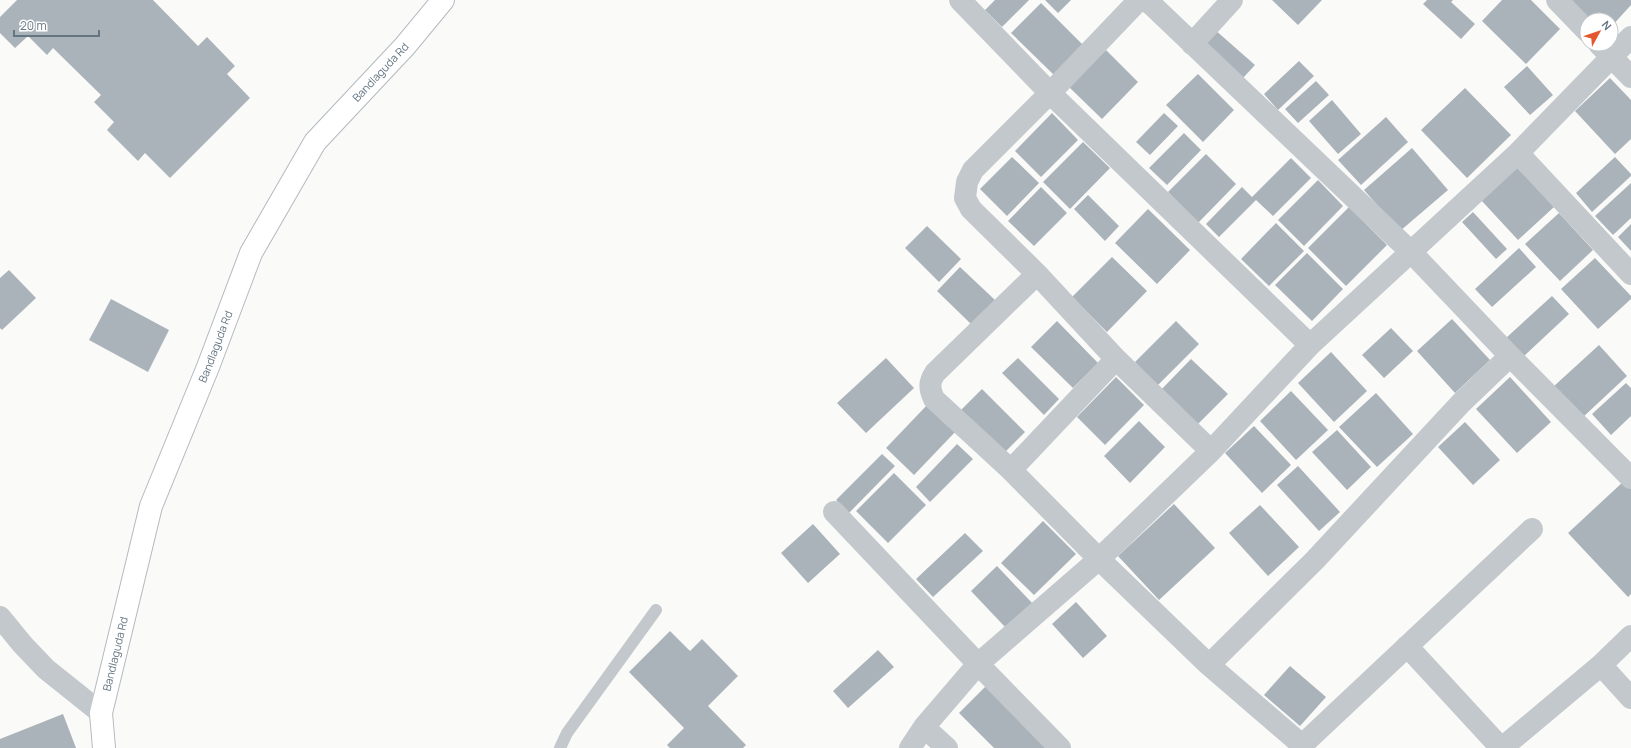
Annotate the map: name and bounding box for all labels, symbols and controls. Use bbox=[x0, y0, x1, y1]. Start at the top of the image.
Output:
scale bar bbox=[14, 12, 99, 38]
north arrow bbox=[1579, 12, 1619, 52]
text: 20 m bbox=[20, 17, 47, 34]
text: N bbox=[1599, 17, 1615, 33]
street label: Bandlaguda Rd bbox=[349, 39, 412, 105]
street label: Bandlaguda Rd bbox=[194, 308, 236, 385]
street label: Bandlaguda Rd bbox=[99, 615, 131, 692]

